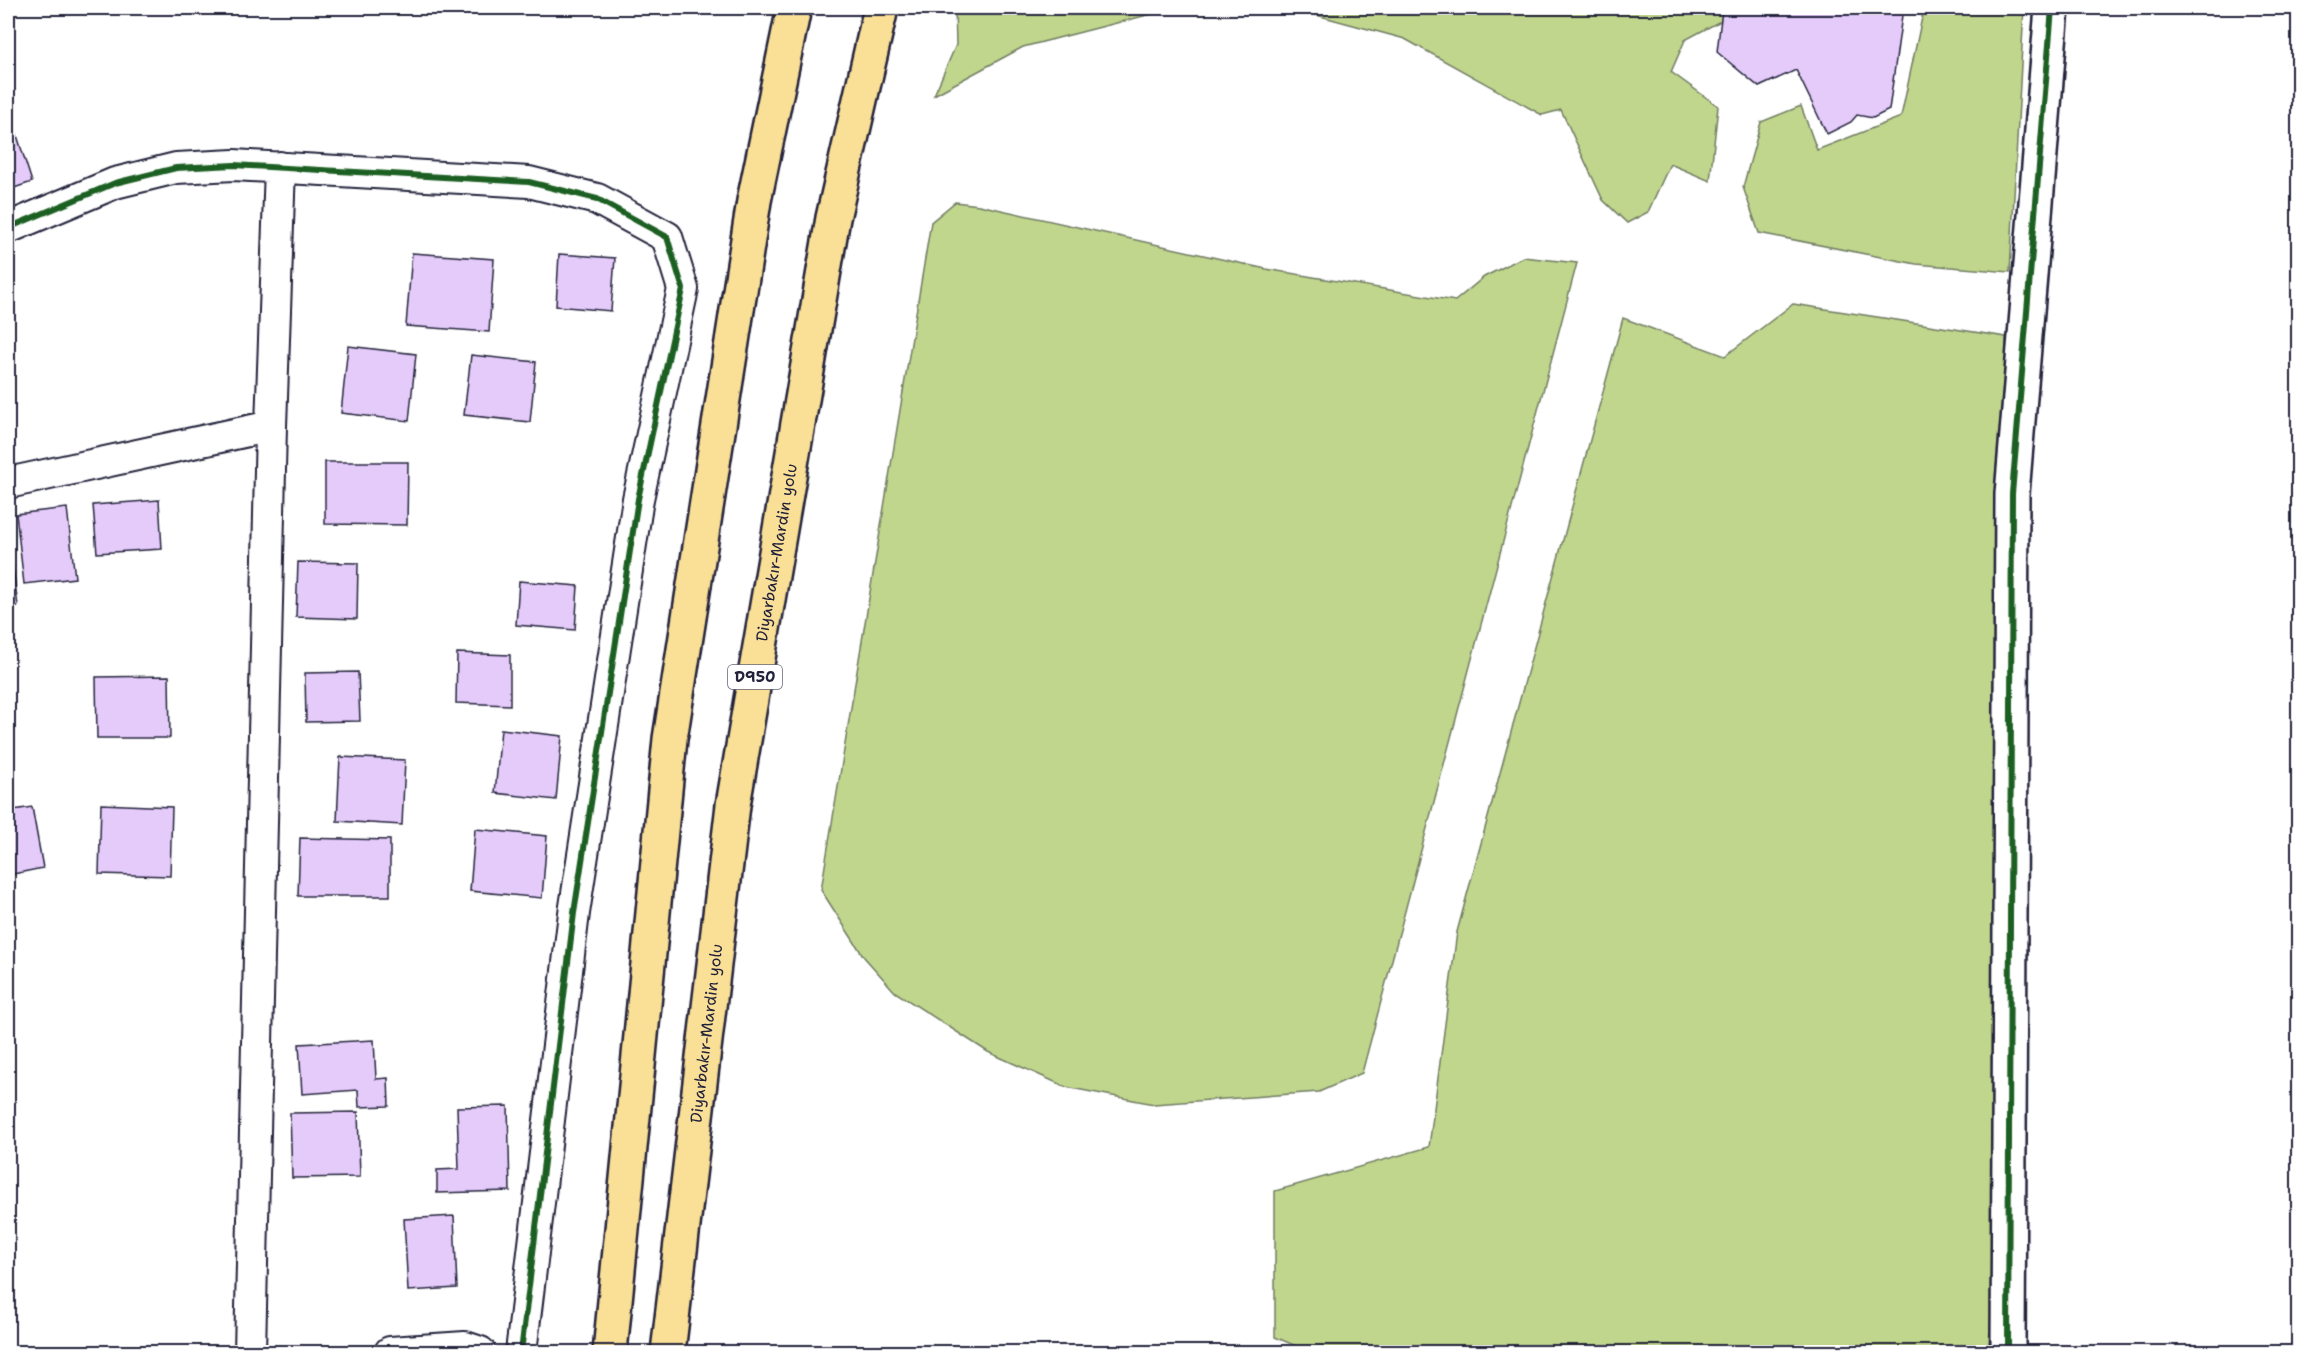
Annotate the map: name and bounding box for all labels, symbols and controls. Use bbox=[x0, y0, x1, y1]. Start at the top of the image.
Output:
street label: Diyarbakır-Mardin yolu bbox=[751, 462, 802, 643]
road number: D950 bbox=[728, 665, 782, 689]
street label: Diyarbakır-Mardin yolu bbox=[685, 943, 727, 1124]

